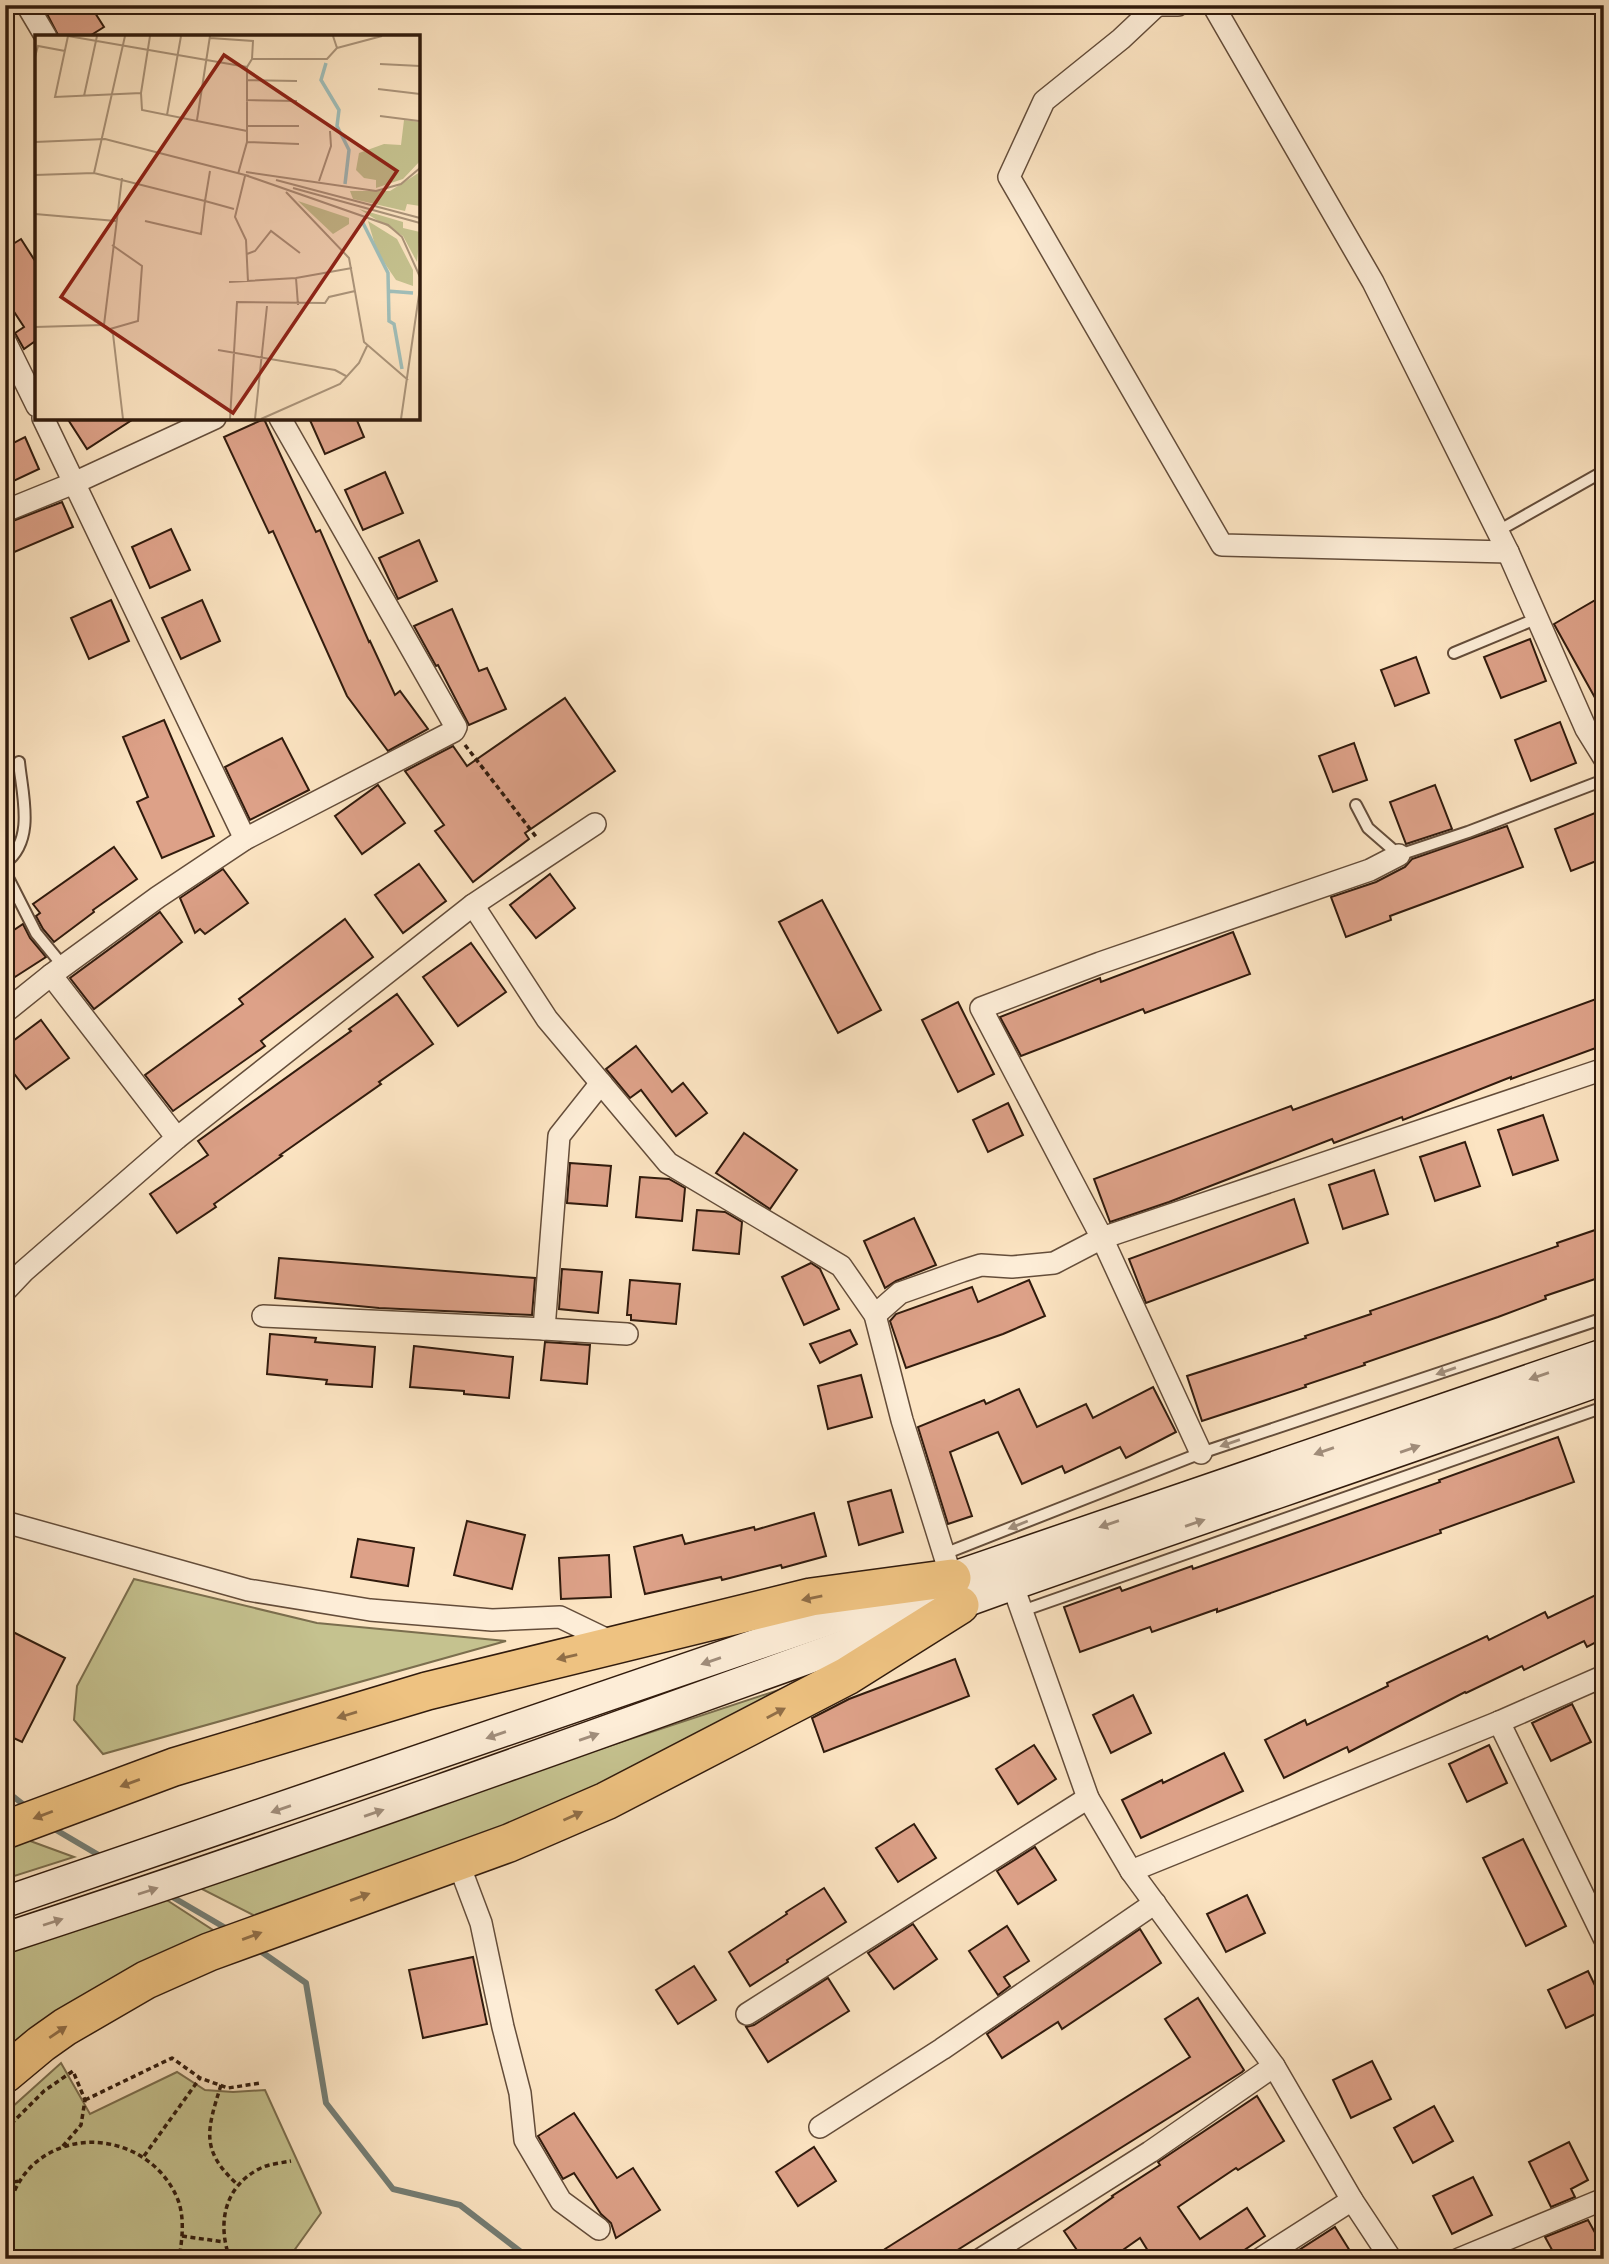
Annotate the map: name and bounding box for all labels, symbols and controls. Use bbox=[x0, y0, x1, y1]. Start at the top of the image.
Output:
inset map bbox=[35, 35, 420, 420]
one-way arrow bbox=[1435, 1366, 1456, 1376]
one-way arrow bbox=[1529, 1371, 1550, 1382]
one-way arrow bbox=[1220, 1438, 1241, 1449]
one-way arrow bbox=[1400, 1443, 1421, 1454]
one-way arrow bbox=[1314, 1446, 1335, 1457]
one-way arrow bbox=[1185, 1517, 1206, 1528]
one-way arrow bbox=[1098, 1519, 1119, 1530]
one-way arrow bbox=[1008, 1520, 1029, 1531]
one-way arrow bbox=[801, 1592, 823, 1603]
one-way arrow bbox=[556, 1652, 578, 1663]
one-way arrow bbox=[700, 1656, 721, 1667]
one-way arrow bbox=[766, 1707, 785, 1719]
one-way arrow bbox=[336, 1711, 357, 1721]
one-way arrow bbox=[485, 1730, 506, 1741]
one-way arrow bbox=[578, 1731, 599, 1742]
one-way arrow bbox=[119, 1778, 140, 1789]
one-way arrow bbox=[270, 1804, 291, 1815]
one-way arrow bbox=[364, 1807, 385, 1818]
one-way arrow bbox=[33, 1809, 54, 1820]
one-way arrow bbox=[563, 1810, 583, 1822]
one-way arrow bbox=[137, 1885, 158, 1896]
one-way arrow bbox=[350, 1891, 371, 1902]
one-way arrow bbox=[43, 1916, 64, 1927]
one-way arrow bbox=[242, 1930, 263, 1941]
one-way arrow bbox=[49, 2025, 67, 2039]

